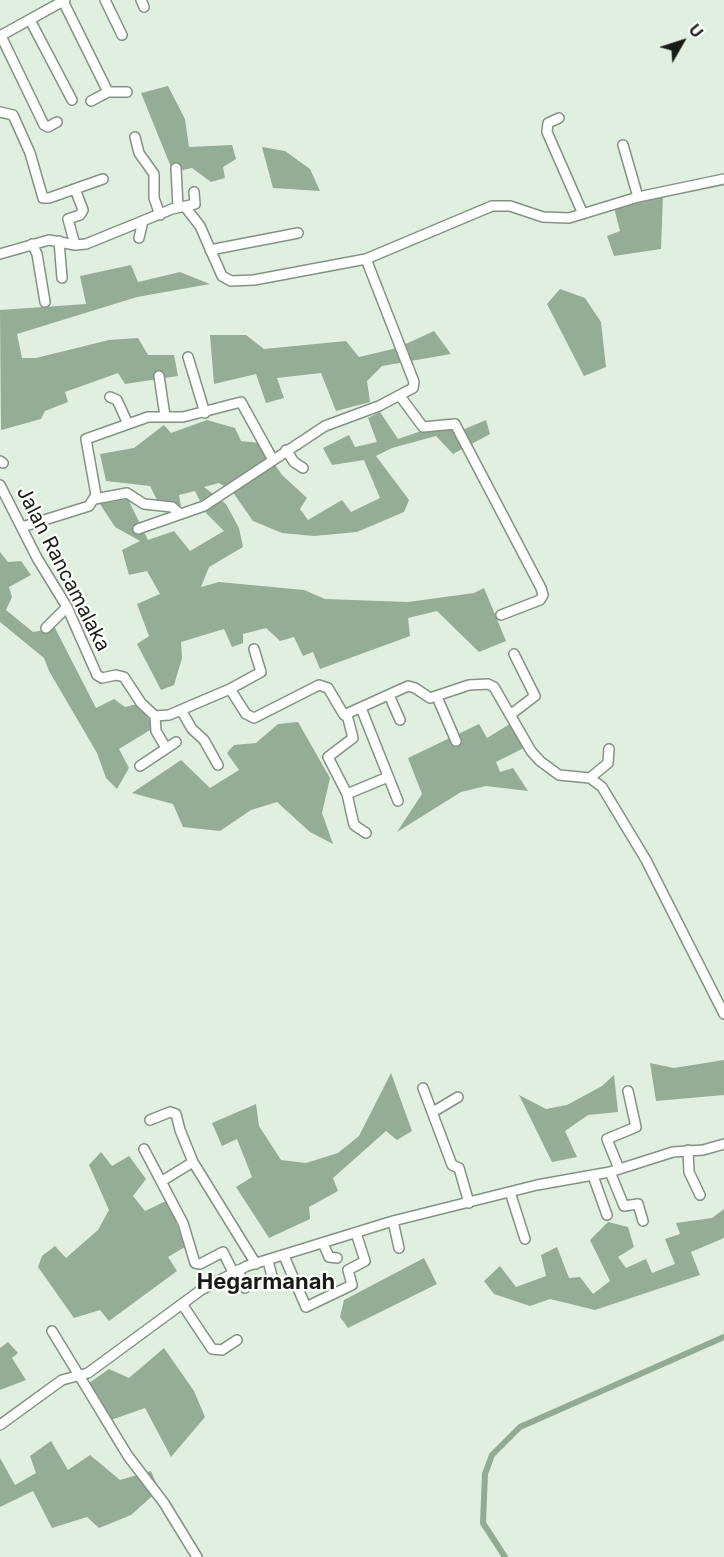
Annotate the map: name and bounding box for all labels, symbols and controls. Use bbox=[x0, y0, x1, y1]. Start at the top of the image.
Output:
north arrow bbox=[652, 12, 712, 72]
text: U bbox=[685, 20, 707, 42]
street label: Jalan Rancamalaka bbox=[11, 483, 115, 655]
district label: Hegarmanah bbox=[197, 1269, 335, 1295]

